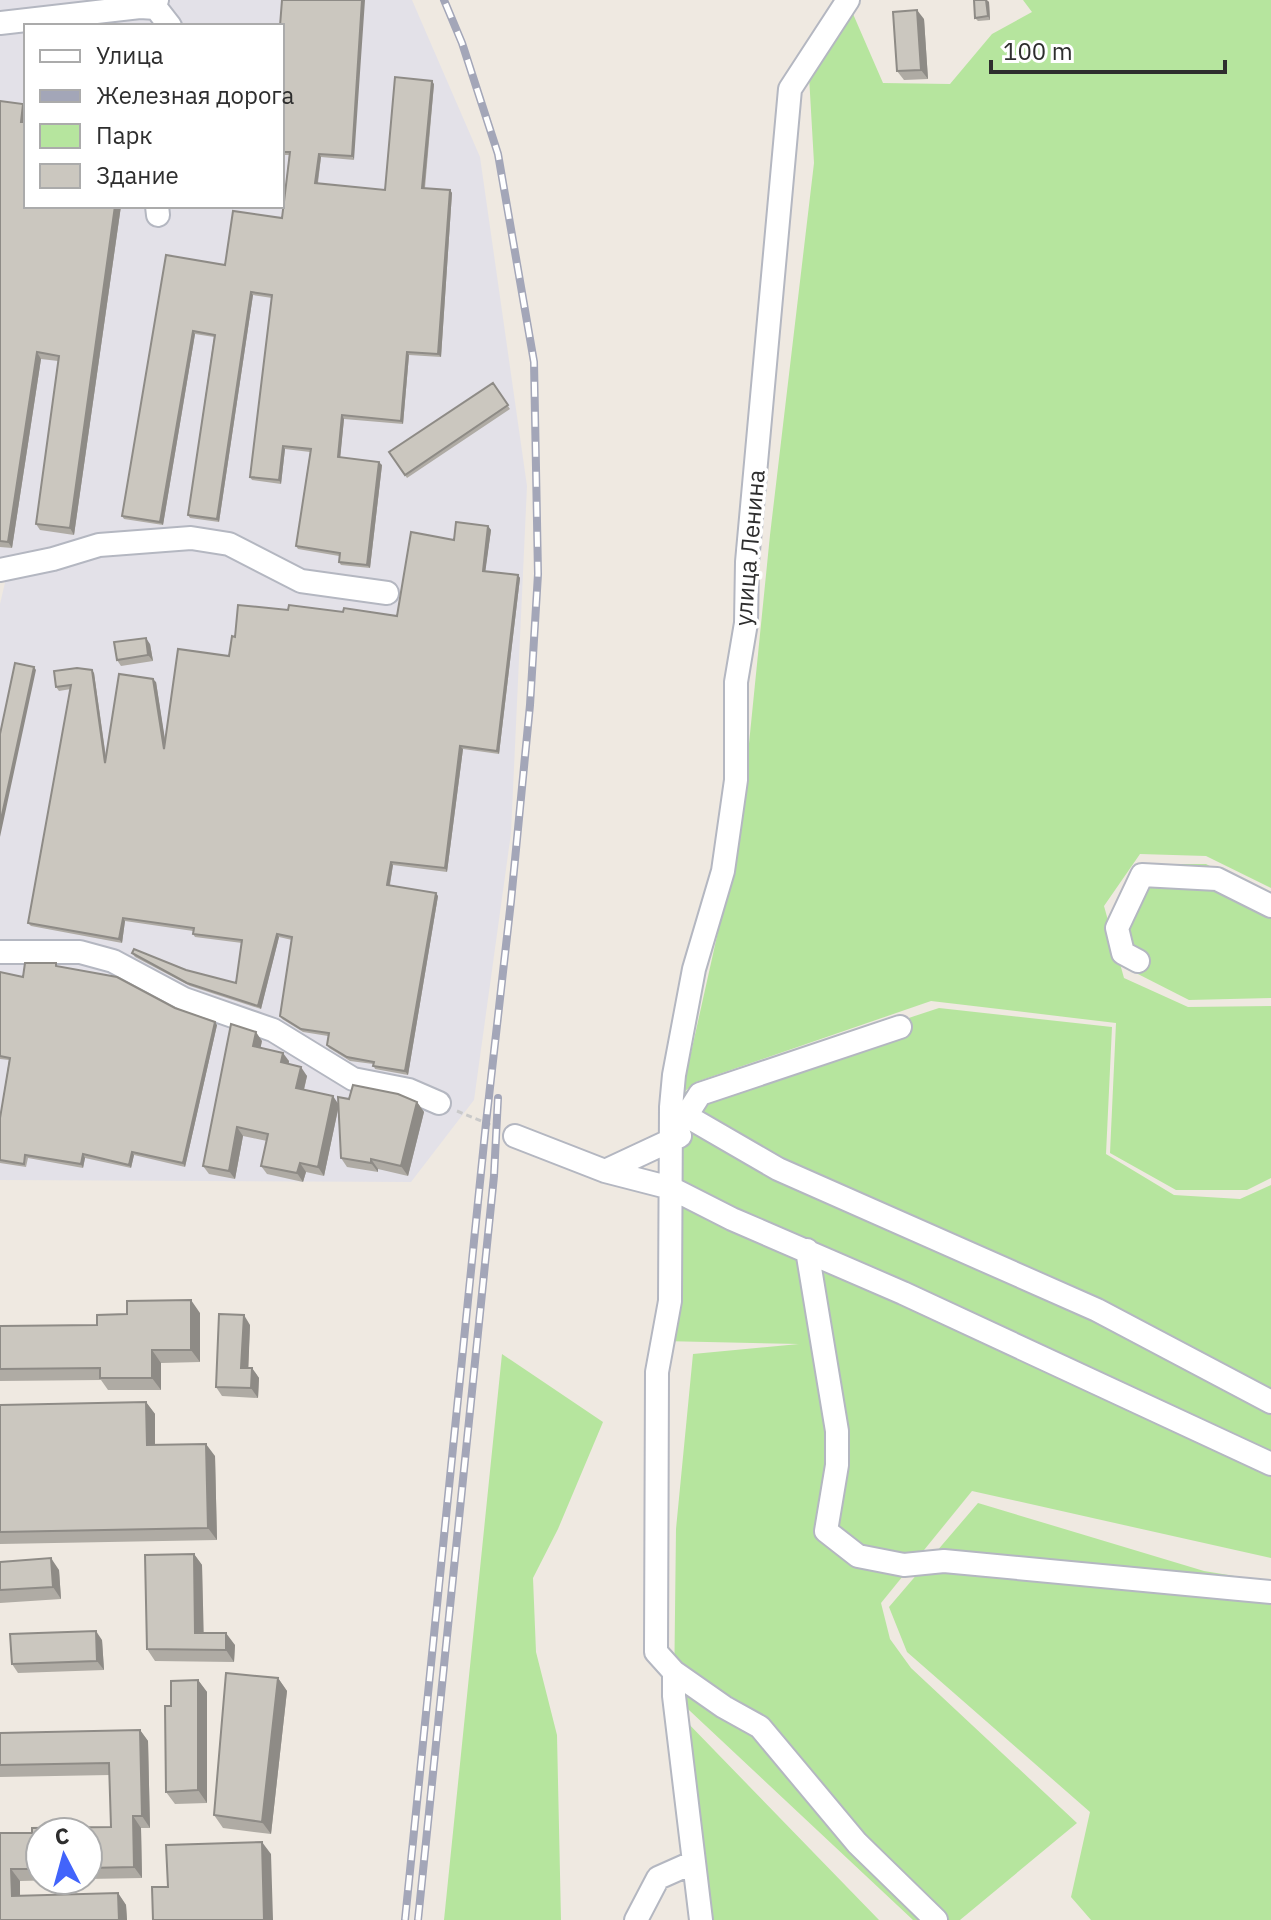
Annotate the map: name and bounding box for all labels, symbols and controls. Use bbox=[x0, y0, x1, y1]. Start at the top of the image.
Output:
legend bbox=[24, 24, 284, 208]
scale bar bbox=[991, 24, 1225, 74]
text: 100 m bbox=[1003, 35, 1073, 67]
text: Улица bbox=[96, 39, 164, 71]
text: Железная дорога bbox=[96, 79, 294, 111]
text: Парк bbox=[96, 119, 153, 151]
text: Здание bbox=[96, 159, 179, 191]
street label: улица Ленина bbox=[726, 468, 772, 627]
north arrow bbox=[24, 1816, 104, 1896]
text: С bbox=[53, 1820, 70, 1851]

